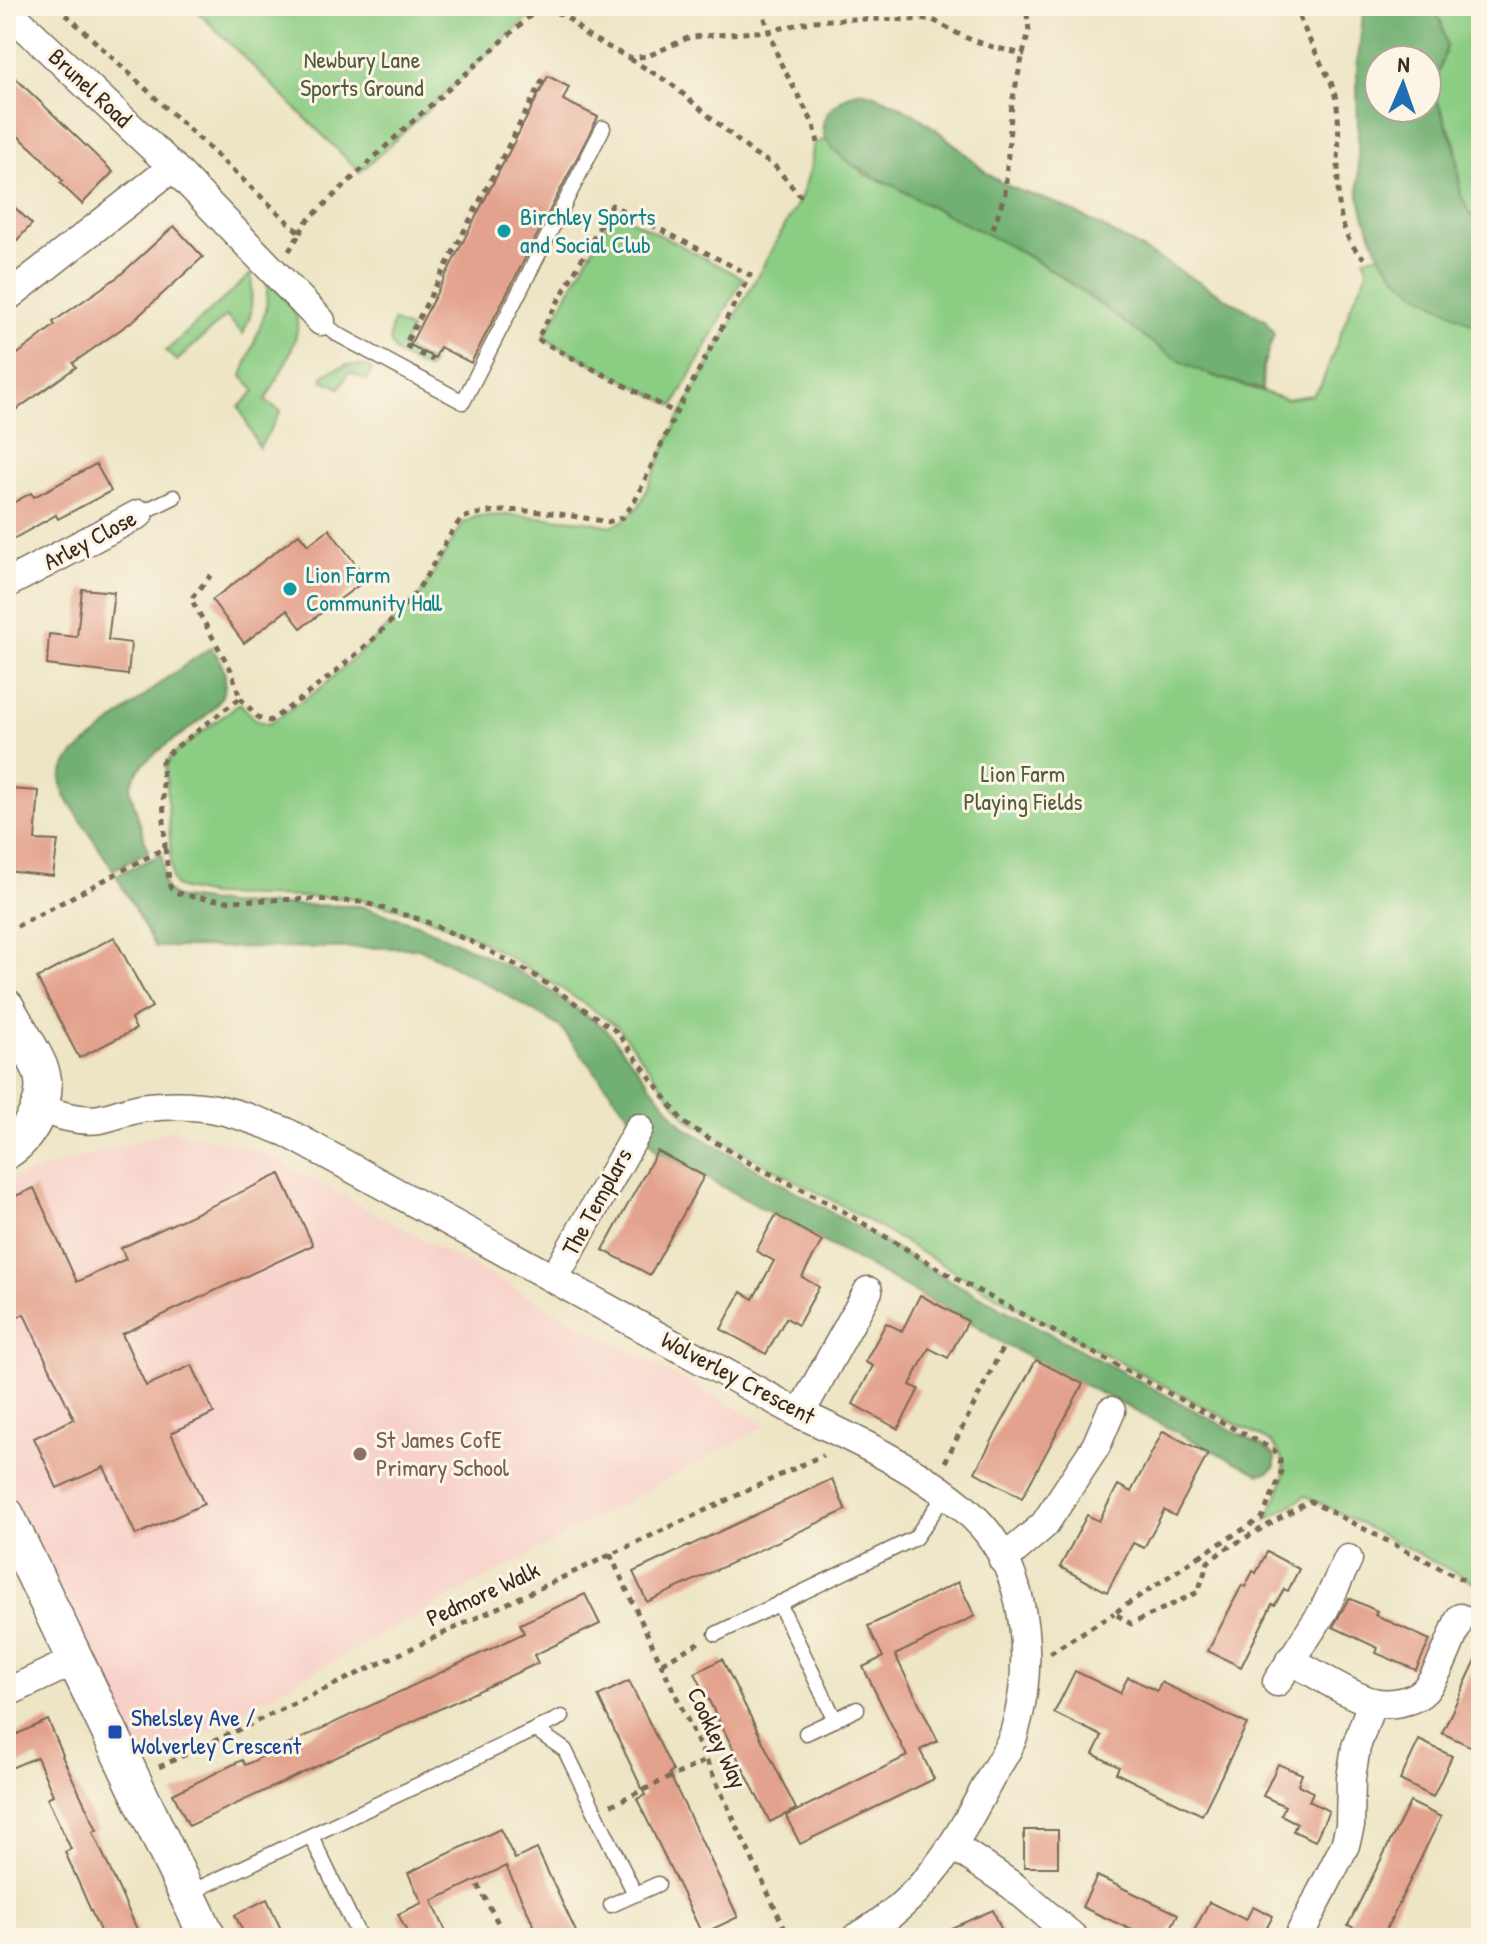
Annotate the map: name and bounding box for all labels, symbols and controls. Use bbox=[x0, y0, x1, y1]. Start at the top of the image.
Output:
street label: Brunel Road bbox=[42, 41, 139, 134]
park label: Newbury Lane Sports Ground bbox=[300, 43, 424, 103]
north arrow bbox=[1363, 44, 1443, 124]
text: N bbox=[1397, 49, 1410, 79]
place label: Birchley Sports and Social Club bbox=[520, 200, 655, 260]
marker: Birchley Sports and Social Club bbox=[495, 222, 513, 240]
street label: Arley Close bbox=[38, 501, 142, 577]
place label: Lion Farm Community Hall bbox=[306, 558, 443, 618]
marker: Lion Farm Community Hall bbox=[281, 580, 299, 598]
park label: Lion Farm Playing Fields bbox=[964, 757, 1082, 817]
street label: The Templars bbox=[554, 1142, 639, 1261]
street label: Wolverley Crescent bbox=[656, 1323, 822, 1431]
place label: St James CofE Primary School bbox=[376, 1423, 510, 1483]
marker: St James CofE Primary School bbox=[351, 1445, 369, 1463]
street label: Pedmore Walk bbox=[421, 1553, 544, 1633]
street label: Cookley Way bbox=[680, 1682, 755, 1793]
place label: Shelsley Ave / Wolverley Crescent bbox=[131, 1701, 302, 1761]
marker: Shelsley Ave / Wolverley Crescent bbox=[106, 1723, 124, 1741]

